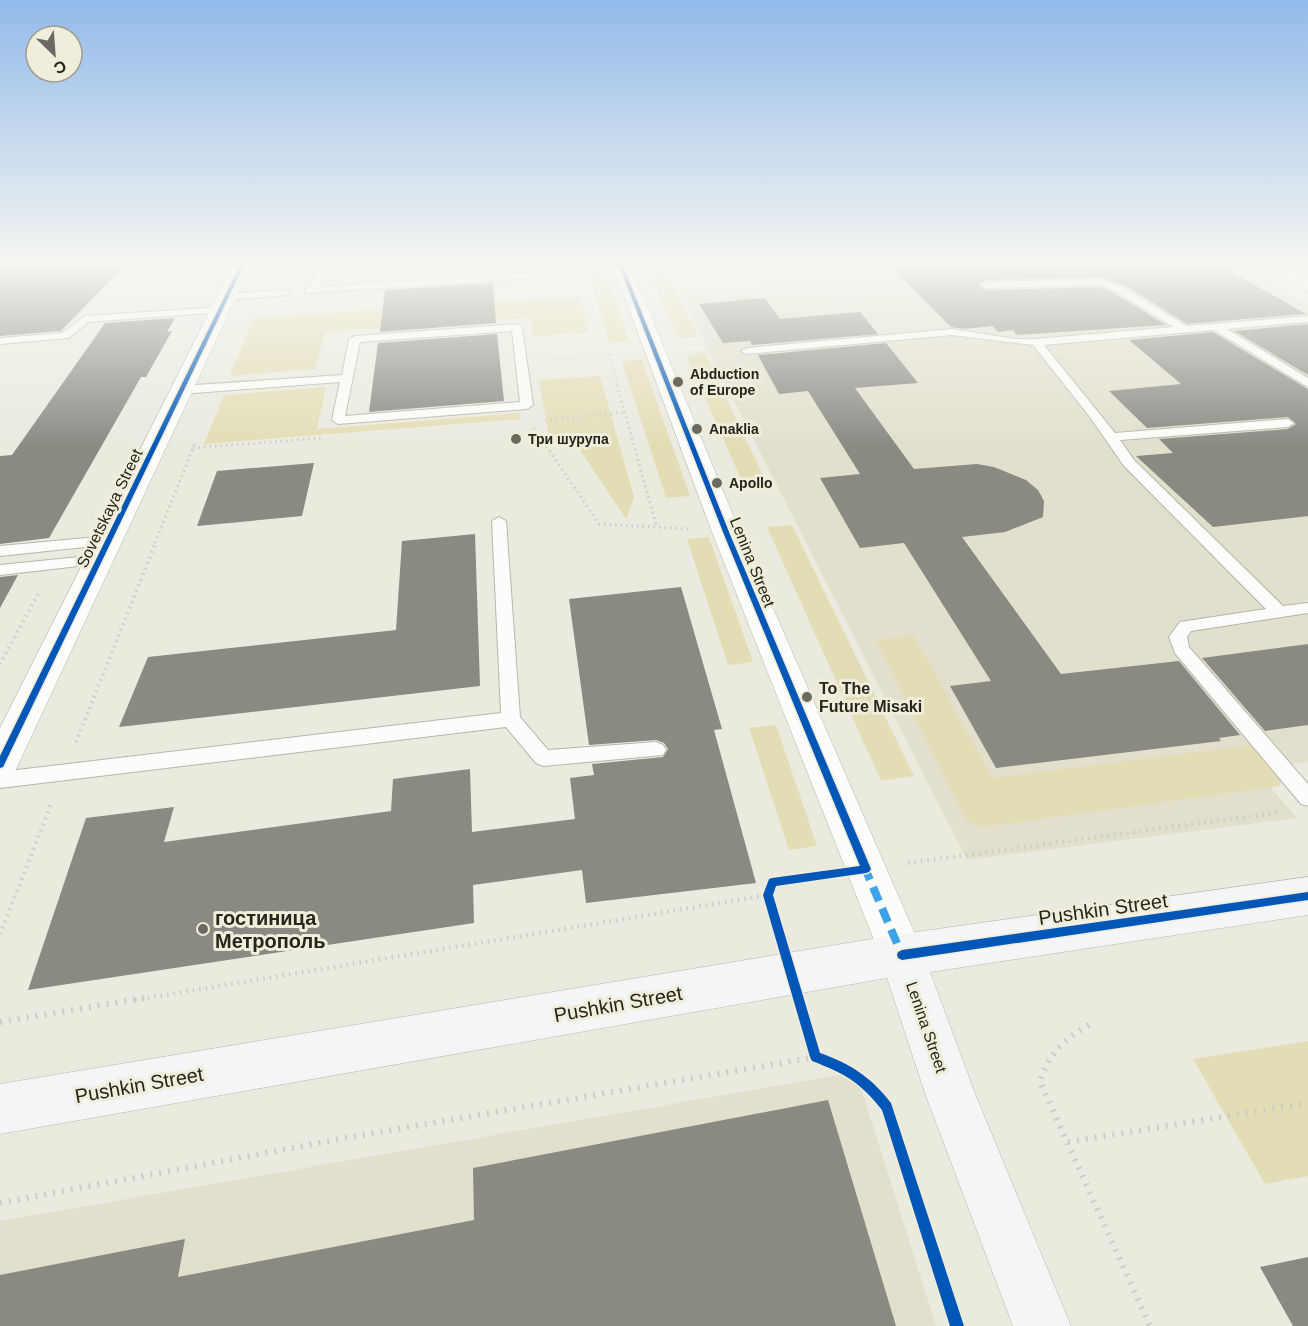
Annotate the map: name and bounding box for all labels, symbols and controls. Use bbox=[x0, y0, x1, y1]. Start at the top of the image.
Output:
north arrow bbox=[24, 24, 84, 84]
text: С bbox=[51, 57, 69, 77]
place label: Abduction of Europe bbox=[690, 366, 759, 398]
marker: Abduction of Europe bbox=[671, 375, 685, 389]
place label: Anaklia bbox=[709, 421, 759, 437]
marker: Anaklia bbox=[690, 422, 704, 436]
place label: Три шурупа bbox=[528, 431, 609, 447]
marker: Три шурупа bbox=[509, 432, 523, 446]
street label: Sovetskaya Street bbox=[73, 446, 146, 570]
place label: Apollo bbox=[729, 475, 773, 491]
marker: Apollo bbox=[710, 476, 724, 490]
street label: Lenina Street bbox=[727, 515, 778, 610]
place label: To The Future Misaki bbox=[819, 680, 922, 715]
marker: To The Future Misaki bbox=[800, 690, 814, 704]
street label: Pushkin Street bbox=[1037, 889, 1169, 929]
place label: гостиница Метрополь bbox=[215, 907, 326, 952]
marker: гостиница Метрополь bbox=[196, 922, 210, 936]
street label: Lenina Street bbox=[903, 979, 950, 1075]
street label: Pushkin Street bbox=[552, 982, 684, 1026]
street label: Pushkin Street bbox=[73, 1063, 205, 1107]

